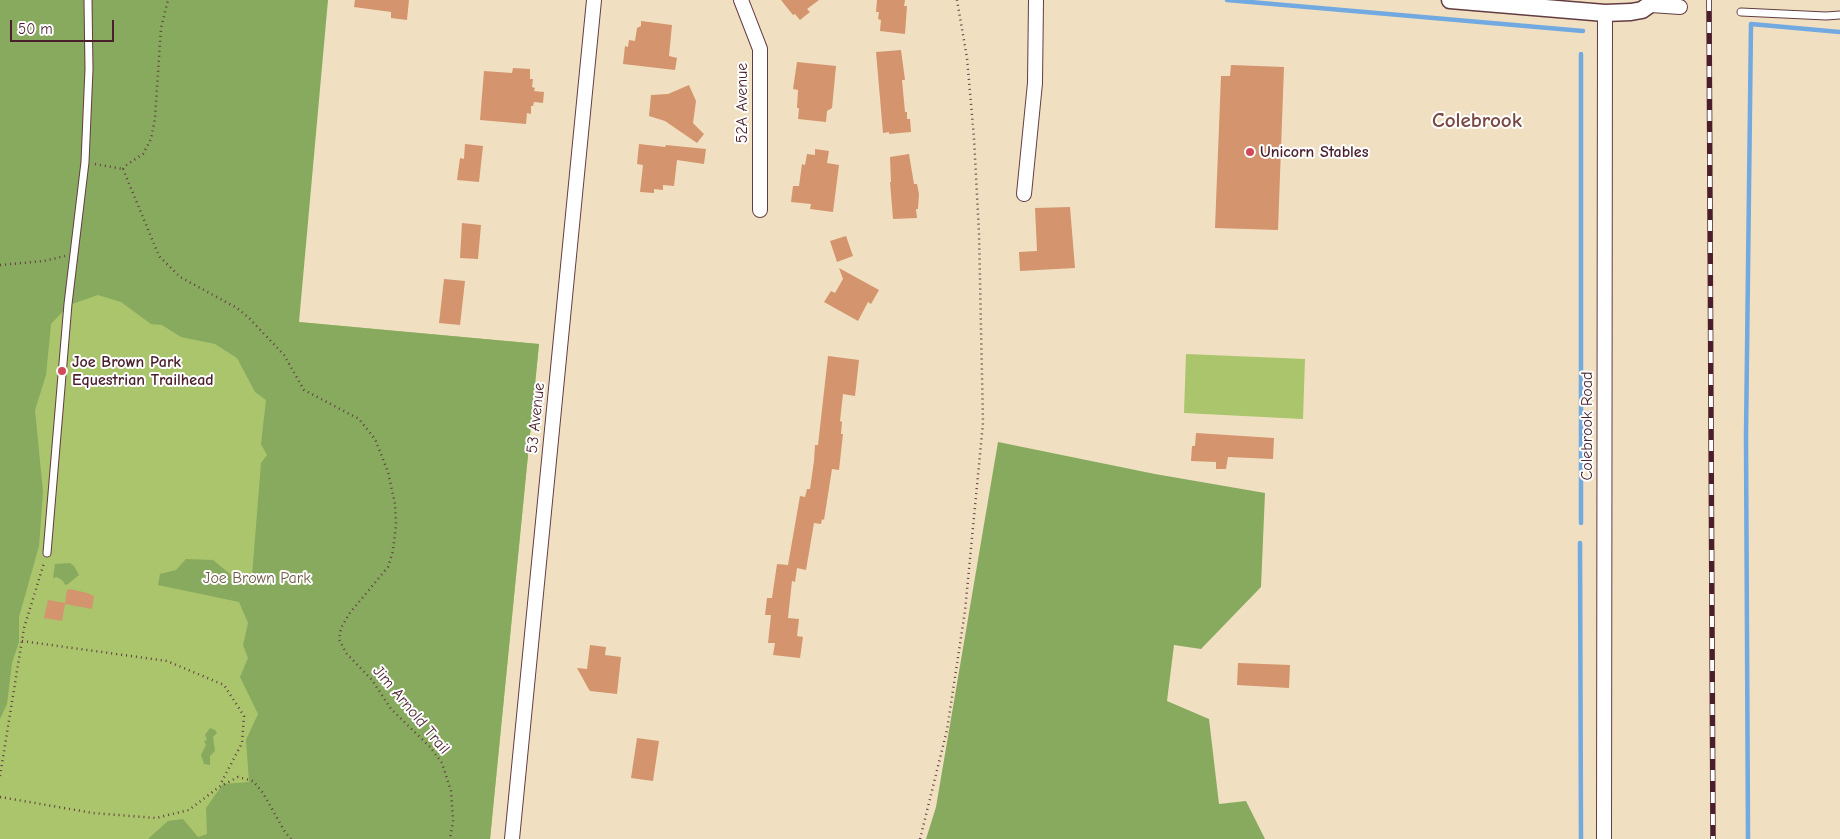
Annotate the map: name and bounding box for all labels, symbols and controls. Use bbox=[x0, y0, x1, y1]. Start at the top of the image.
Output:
scale bar bbox=[12, 10, 116, 42]
text: 50 m bbox=[18, 20, 53, 38]
street label: 52A Avenue bbox=[732, 63, 752, 143]
district label: Colebrook bbox=[1432, 108, 1522, 134]
place label: Unicorn Stables bbox=[1260, 142, 1368, 162]
marker: Unicorn Stables bbox=[1244, 146, 1256, 158]
place label: Joe Brown Park Equestrian Trailhead bbox=[72, 352, 214, 390]
marker: Joe Brown Park Equestrian Trailhead bbox=[56, 365, 68, 377]
street label: Colebrook Road bbox=[1577, 371, 1597, 481]
street label: 53 Avenue bbox=[523, 382, 549, 454]
park label: Joe Brown Park bbox=[203, 568, 311, 588]
street label: Jim Arnold Trail bbox=[368, 662, 454, 758]

